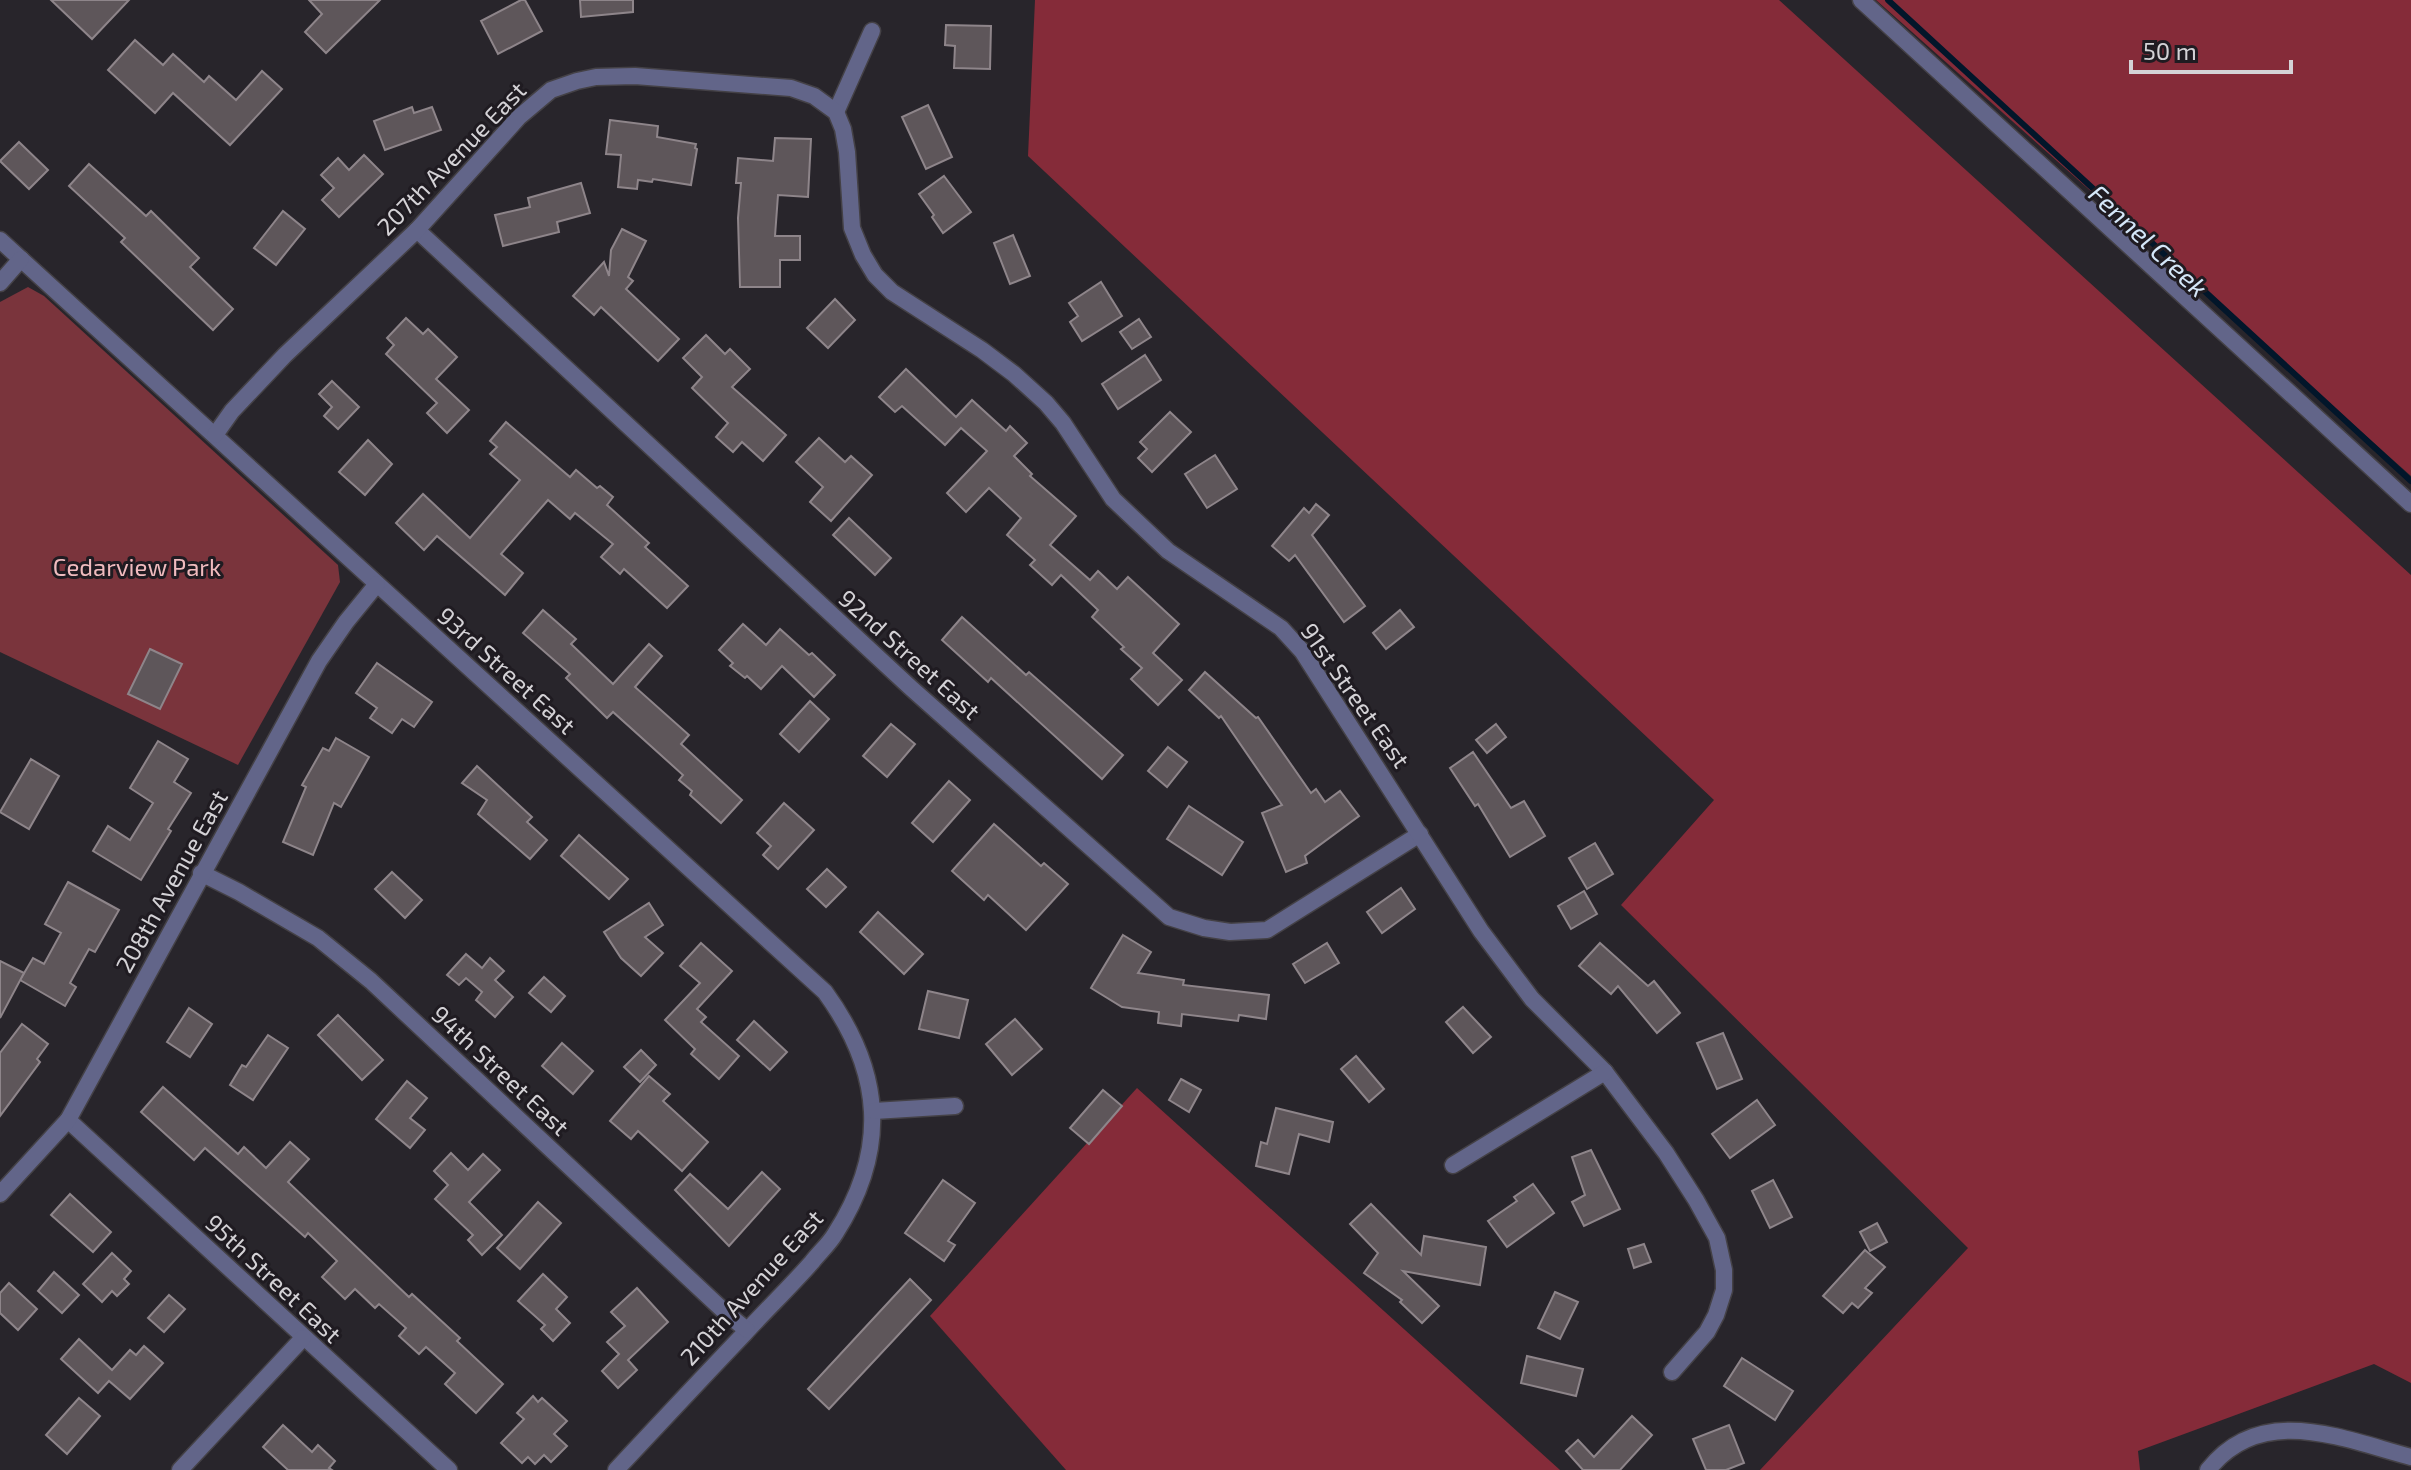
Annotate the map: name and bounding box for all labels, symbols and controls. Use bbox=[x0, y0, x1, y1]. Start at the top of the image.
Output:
scale bar bbox=[2131, 24, 2291, 74]
text: 50 m bbox=[2143, 36, 2197, 65]
street label: 207th Avenue East bbox=[370, 75, 532, 241]
water label: Fennel Creek bbox=[2083, 177, 2215, 303]
park label: Cedarview Park bbox=[53, 552, 221, 581]
street label: 92nd Street East bbox=[833, 583, 987, 725]
street label: 93rd Street East bbox=[432, 600, 582, 740]
street label: 91st Street East bbox=[1295, 617, 1417, 773]
street label: 208th Avenue East bbox=[109, 785, 233, 977]
street label: 94th Street East bbox=[426, 999, 576, 1141]
street label: 210th Avenue East bbox=[674, 1203, 828, 1371]
street label: 95th Street East bbox=[200, 1208, 348, 1348]

